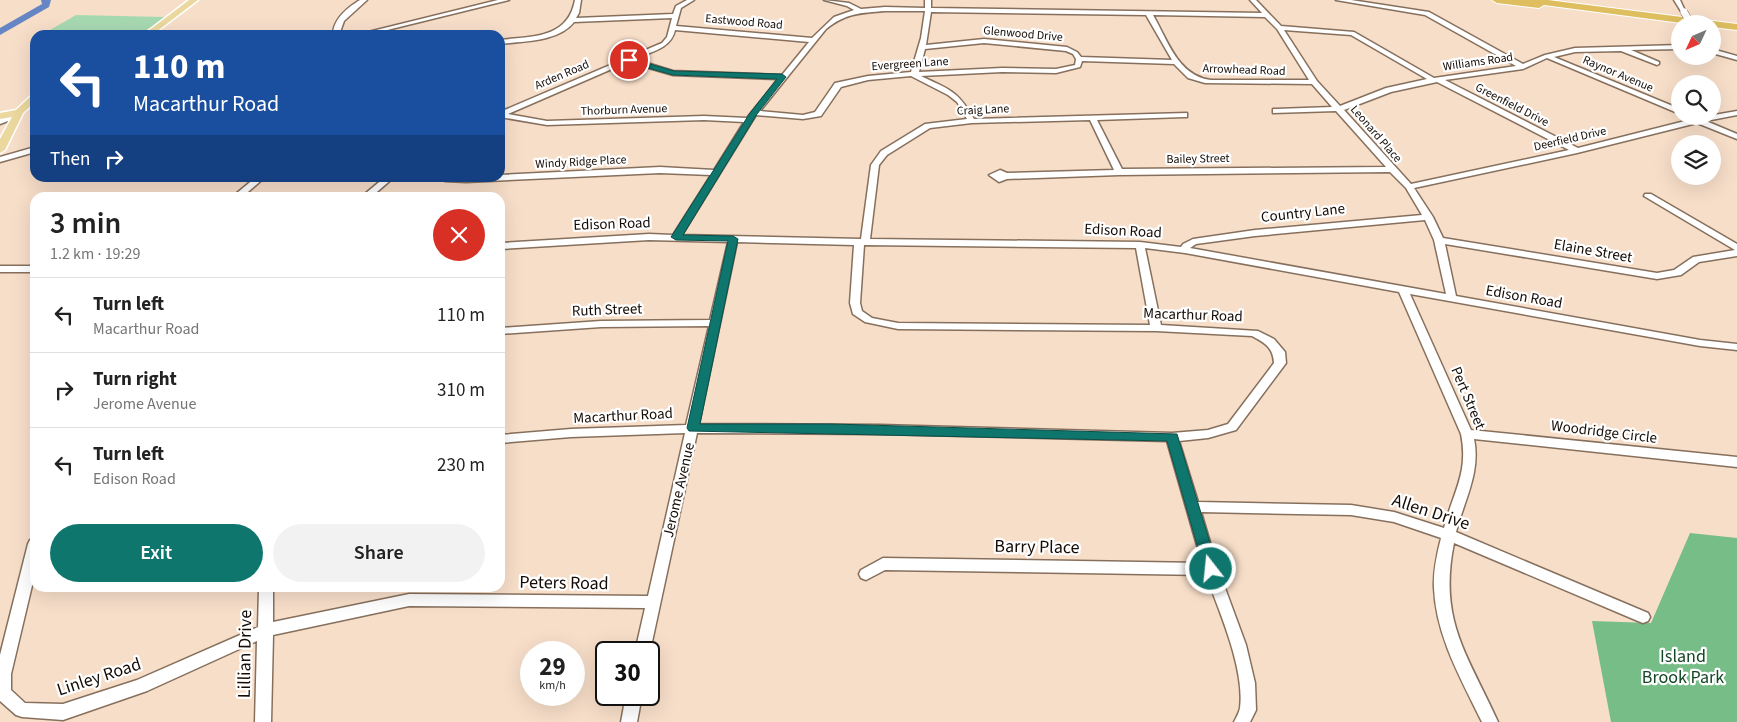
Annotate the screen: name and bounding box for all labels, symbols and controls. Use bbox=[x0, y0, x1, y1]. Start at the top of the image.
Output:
street label: Eastwood Road bbox=[705, 10, 783, 34]
north arrow bbox=[1671, 15, 1721, 65]
map controls bbox=[1671, 15, 1721, 185]
street label: Glenwood Drive bbox=[983, 22, 1063, 46]
pin bbox=[608, 39, 650, 81]
text: 110 m bbox=[133, 42, 225, 92]
icon: arrive bbox=[615, 46, 643, 74]
street label: Williams Road bbox=[1442, 49, 1514, 75]
icon: left bbox=[50, 50, 115, 115]
street label: Raynor Avenue bbox=[1580, 52, 1656, 97]
street label: Evergreen Lane bbox=[871, 53, 949, 75]
street label: Arden Road bbox=[532, 56, 592, 94]
street label: Arrowhead Road bbox=[1202, 60, 1286, 80]
button: search bbox=[1671, 75, 1721, 125]
street label: Greenfield Drive bbox=[1472, 79, 1552, 131]
text: Macarthur Road bbox=[133, 88, 279, 120]
street label: Thorburn Avenue bbox=[580, 100, 668, 120]
street label: Craig Lane bbox=[956, 100, 1010, 120]
street label: Leonard Place bbox=[1346, 102, 1406, 166]
street label: Deerfield Drive bbox=[1532, 122, 1608, 156]
button: layers bbox=[1671, 135, 1721, 185]
icon: right bbox=[100, 145, 128, 173]
text: Then bbox=[50, 146, 90, 173]
street label: Bailey Street bbox=[1166, 150, 1230, 168]
street label: Windy Ridge Place bbox=[535, 151, 627, 173]
street label: Country Lane bbox=[1260, 198, 1346, 228]
text: 3 min bbox=[50, 202, 121, 245]
button: close bbox=[433, 209, 485, 261]
street label: Edison Road bbox=[573, 212, 651, 236]
street label: Edison Road bbox=[1084, 218, 1162, 244]
street label: Elaine Street bbox=[1552, 234, 1634, 268]
text: 1.2 km · 19:29 bbox=[50, 243, 140, 265]
street label: Edison Road bbox=[1484, 280, 1564, 314]
text: Turn left bbox=[93, 291, 164, 318]
street label: Ruth Street bbox=[571, 298, 643, 322]
icon: left bbox=[50, 301, 78, 329]
text: 110 m bbox=[437, 302, 485, 329]
street label: Macarthur Road bbox=[1143, 303, 1243, 327]
text: Macarthur Road bbox=[93, 318, 199, 340]
street label: Pert Street bbox=[1445, 363, 1491, 433]
text: Turn right bbox=[93, 366, 177, 393]
icon: right bbox=[50, 376, 78, 404]
text: 310 m bbox=[437, 377, 485, 404]
text: Jerome Avenue bbox=[93, 393, 196, 415]
street label: Macarthur Road bbox=[573, 403, 673, 429]
street label: Woodridge Circle bbox=[1550, 415, 1658, 449]
street label: Jerome Avenue bbox=[658, 440, 700, 540]
text: Turn left bbox=[93, 441, 164, 468]
icon: left bbox=[50, 451, 78, 479]
text: 230 m bbox=[437, 452, 485, 479]
text: Edison Road bbox=[93, 468, 176, 490]
street label: Allen Drive bbox=[1389, 488, 1473, 536]
button: Exit bbox=[50, 524, 263, 582]
button: Share bbox=[273, 524, 485, 582]
street label: Barry Place bbox=[994, 534, 1080, 560]
position arrow bbox=[1184, 542, 1236, 594]
street label: Peters Road bbox=[519, 570, 609, 596]
street label: Lillian Drive bbox=[232, 610, 258, 698]
speed limit sign: 30 bbox=[595, 641, 660, 706]
park label: Island Brook Park bbox=[1642, 644, 1724, 690]
text: 29 bbox=[539, 649, 566, 685]
street label: Linley Road bbox=[54, 652, 144, 702]
text: km/h bbox=[539, 677, 566, 694]

